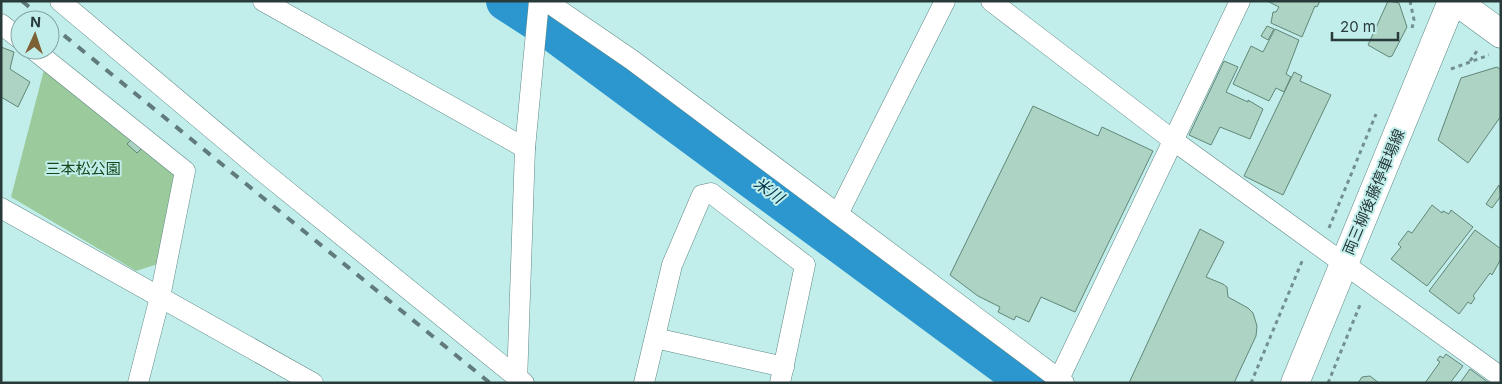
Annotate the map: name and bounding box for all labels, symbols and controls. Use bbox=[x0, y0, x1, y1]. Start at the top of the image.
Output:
north arrow bbox=[10, 10, 60, 60]
scale bar bbox=[1332, 10, 1398, 42]
text: N bbox=[30, 13, 41, 30]
text: 20 m bbox=[1340, 17, 1376, 36]
street label: 両三柳後藤停車場線 bbox=[1338, 126, 1409, 258]
park label: 三本松公園 bbox=[45, 159, 121, 178]
water label: 米川 bbox=[750, 173, 789, 209]

